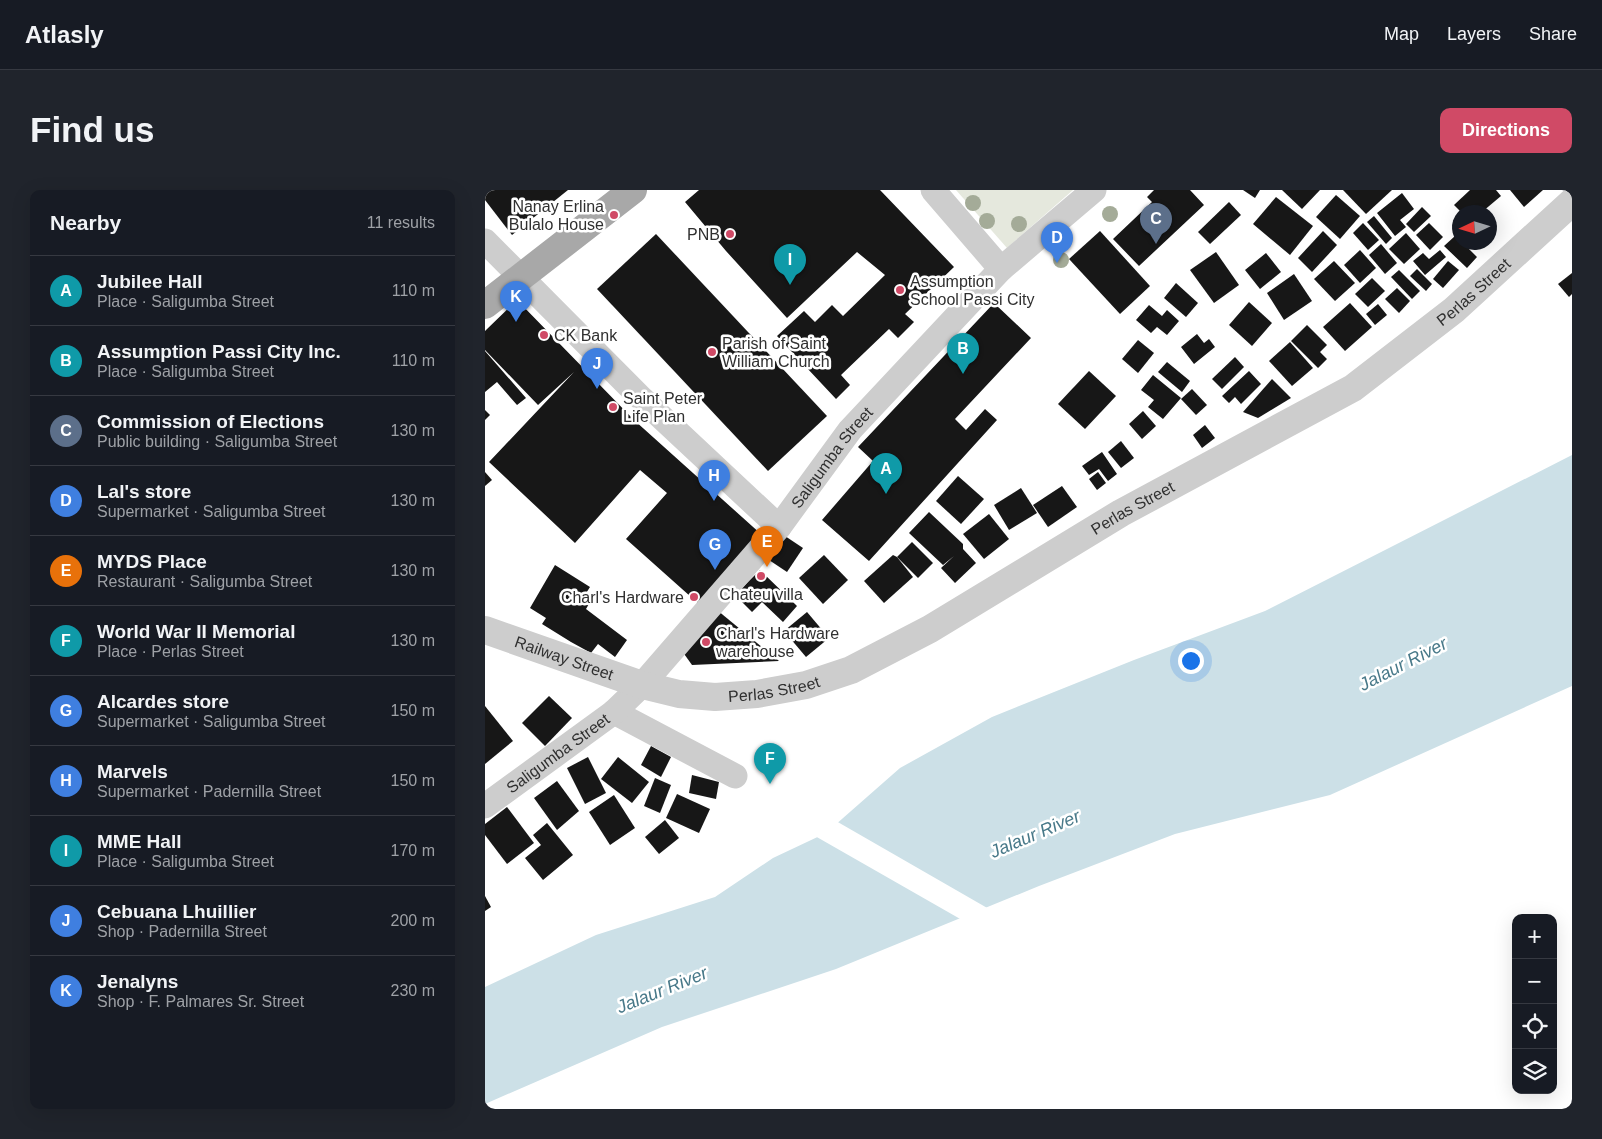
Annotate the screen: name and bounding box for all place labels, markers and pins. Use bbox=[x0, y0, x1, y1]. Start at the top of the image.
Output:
place label: Nanay Erlina Bulalo House bbox=[509, 198, 604, 233]
pin: C bbox=[1140, 203, 1172, 244]
marker: Nanay Erlina Bulalo House bbox=[608, 209, 620, 221]
pin: D bbox=[1041, 222, 1073, 263]
place label: PNB bbox=[687, 226, 720, 243]
marker: PNB bbox=[724, 228, 736, 240]
pin: I bbox=[774, 244, 806, 285]
place label: Assumption School Passi City bbox=[910, 273, 1035, 308]
pin: K bbox=[500, 281, 532, 322]
marker: Assumption School Passi City bbox=[894, 284, 906, 296]
place label: CK Bank bbox=[554, 327, 618, 344]
marker: CK Bank bbox=[538, 329, 550, 341]
pin: B bbox=[947, 333, 979, 374]
place label: Parish of Saint William Church bbox=[722, 335, 830, 370]
marker: Parish of Saint William Church bbox=[706, 346, 718, 358]
pin: J bbox=[581, 348, 613, 389]
place label: Saint Peter Life Plan bbox=[623, 390, 703, 425]
marker: Saint Peter Life Plan bbox=[607, 401, 619, 413]
pin: A bbox=[870, 453, 902, 494]
pin: H bbox=[698, 460, 730, 501]
pin: E bbox=[751, 526, 783, 567]
pin: G bbox=[699, 529, 731, 570]
marker: Chateu villa bbox=[755, 570, 767, 582]
place label: Chateu villa bbox=[719, 586, 803, 603]
place label: Charl's Hardware bbox=[561, 589, 684, 606]
marker: Charl's Hardware bbox=[688, 591, 700, 603]
place label: Charl's Hardware warehouse bbox=[715, 625, 839, 660]
marker: Charl's Hardware warehouse bbox=[700, 636, 712, 648]
pin: F bbox=[754, 743, 786, 784]

